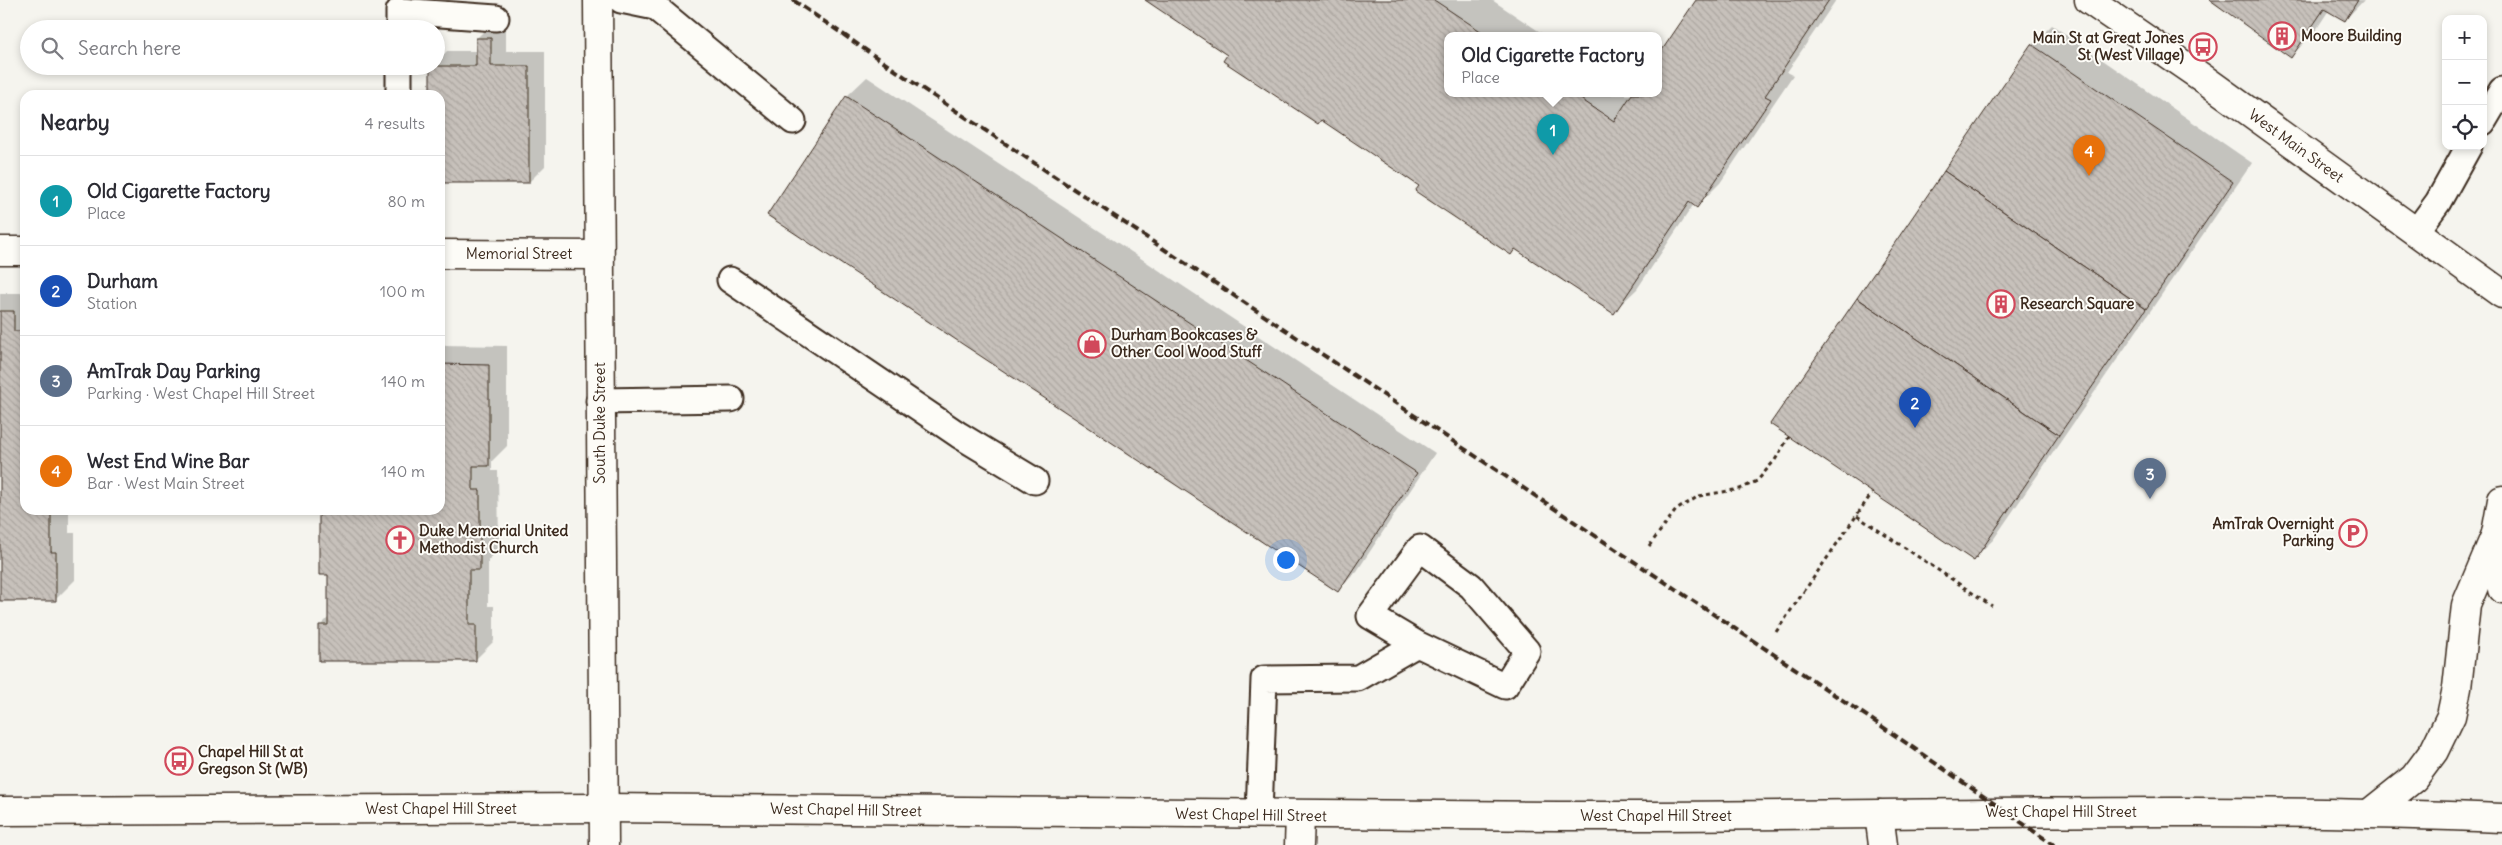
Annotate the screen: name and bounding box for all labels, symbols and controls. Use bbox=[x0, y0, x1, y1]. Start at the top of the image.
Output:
map controls bbox=[2442, 15, 2487, 150]
button: + bbox=[2442, 15, 2487, 60]
search box bbox=[20, 20, 445, 75]
building icon: Moore Building bbox=[2267, 21, 2297, 51]
place label: Moore Building bbox=[2301, 26, 2402, 46]
place label: Main St at Great Jones St (West Village) bbox=[2032, 28, 2184, 65]
popup bbox=[1444, 32, 1662, 97]
bus stop icon: Main St at Great Jones St (West Village) bbox=[2188, 32, 2218, 62]
icon: search bbox=[38, 34, 66, 62]
text: Search here bbox=[78, 36, 181, 60]
text: Old Cigarette Factory bbox=[1461, 43, 1645, 67]
button: − bbox=[2442, 60, 2487, 105]
text: Place bbox=[1461, 67, 1500, 87]
street label: West Main Street bbox=[2245, 105, 2348, 186]
button: locate bbox=[2442, 105, 2487, 150]
text: Nearby bbox=[40, 109, 110, 136]
text: 4 results bbox=[364, 113, 425, 133]
pin: 1 bbox=[1537, 114, 1569, 155]
pin: 4 bbox=[2073, 135, 2105, 176]
text: Old Cigarette Factory bbox=[87, 179, 271, 203]
text: 1 bbox=[53, 191, 59, 211]
text: 80 m bbox=[387, 191, 425, 211]
text: Place bbox=[87, 203, 126, 223]
street label: Memorial Street bbox=[466, 244, 572, 263]
text: Durham bbox=[87, 269, 158, 293]
text: 2 bbox=[52, 281, 60, 301]
text: 100 m bbox=[380, 281, 425, 301]
building icon: Research Square bbox=[1986, 289, 2016, 319]
text: Station bbox=[87, 293, 137, 313]
place label: Research Square bbox=[2020, 294, 2134, 314]
place label: Durham Bookcases & Other Cool Wood Stuff bbox=[1111, 325, 1263, 361]
shop icon: Durham Bookcases & Other Cool Wood Stuff bbox=[1077, 329, 1107, 359]
text: AmTrak Day Parking bbox=[87, 359, 261, 383]
street label: South Duke Street bbox=[590, 362, 609, 484]
text: 3 bbox=[51, 371, 61, 391]
text: 140 m bbox=[381, 371, 425, 391]
text: Parking · West Chapel Hill Street bbox=[87, 383, 315, 403]
pin: 2 bbox=[1899, 387, 1931, 428]
text: West End Wine Bar bbox=[87, 449, 249, 473]
pin: 3 bbox=[2134, 458, 2166, 499]
text: 4 bbox=[51, 461, 61, 481]
text: 140 m bbox=[381, 461, 425, 481]
text: Bar · West Main Street bbox=[87, 473, 245, 493]
place label: AmTrak Overnight Parking bbox=[2212, 514, 2335, 551]
parking icon: AmTrak Overnight Parking bbox=[2338, 518, 2368, 548]
place label: Duke Memorial United Methodist Church bbox=[419, 521, 568, 557]
church icon: Duke Memorial United Methodist Church bbox=[385, 525, 415, 555]
your location bbox=[1273, 547, 1299, 573]
place label: Chapel Hill St at Gregson St (WB) bbox=[198, 742, 308, 779]
bus stop icon: Chapel Hill St at Gregson St (WB) bbox=[164, 746, 194, 776]
street label: West Chapel Hill Street bbox=[365, 799, 517, 818]
street label: West Chapel Hill Street bbox=[770, 799, 922, 820]
street label: West Chapel Hill Street bbox=[1985, 802, 2137, 821]
street label: West Chapel Hill Street bbox=[1175, 804, 1327, 825]
street label: West Chapel Hill Street bbox=[1580, 806, 1732, 825]

